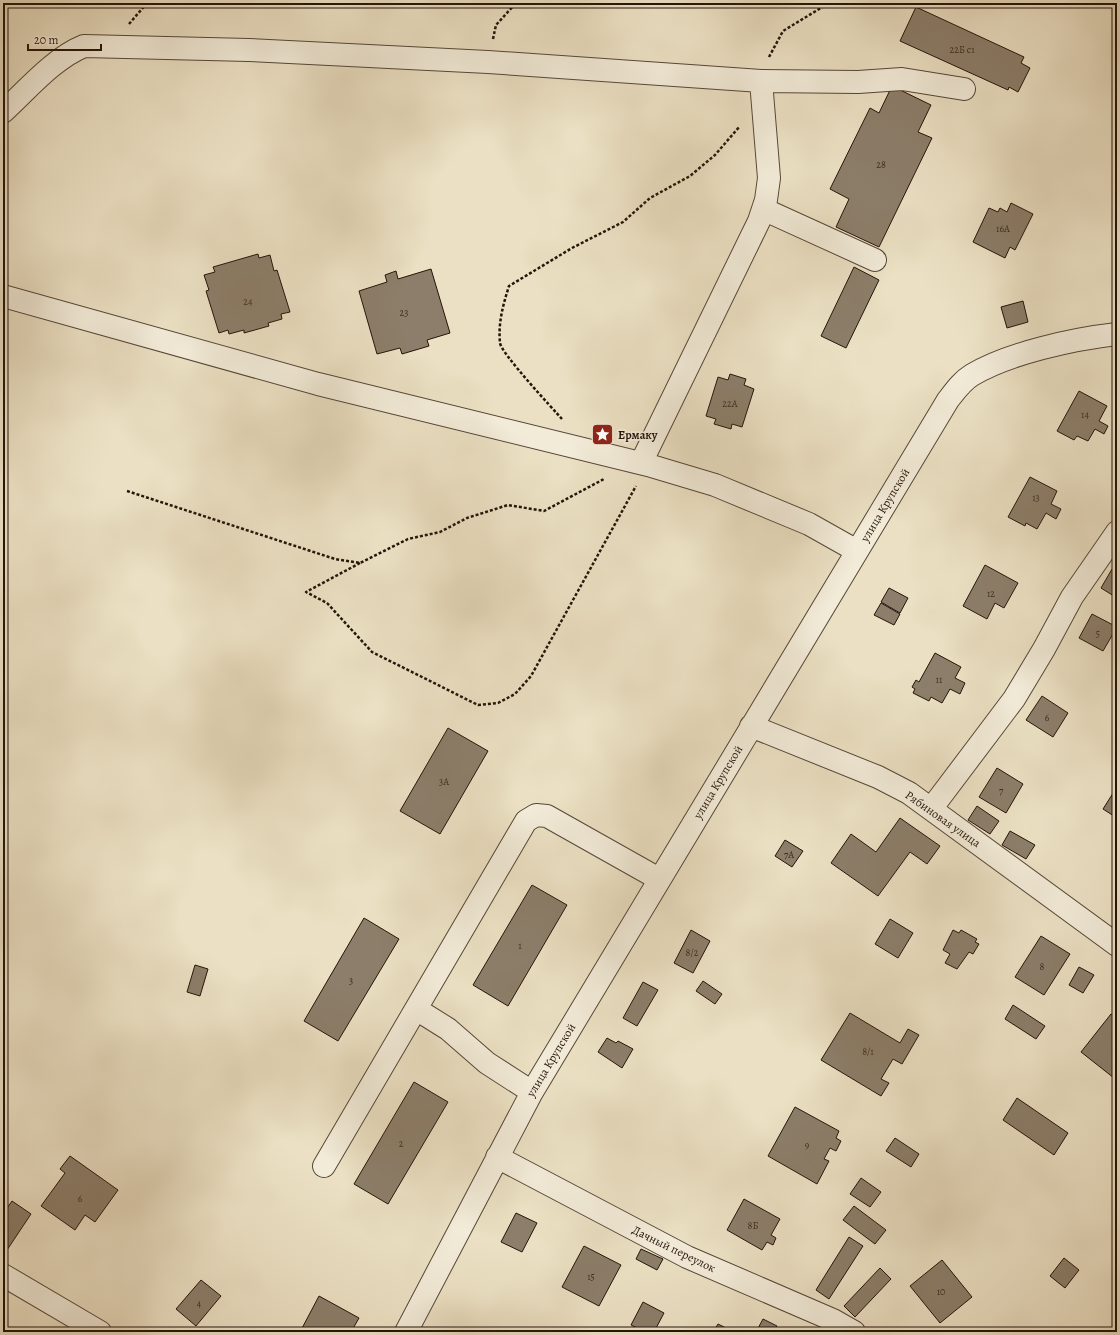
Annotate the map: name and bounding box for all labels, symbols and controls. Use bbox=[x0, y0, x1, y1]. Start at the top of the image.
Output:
scale bar bbox=[28, 26, 101, 52]
text: 20 m bbox=[34, 32, 58, 48]
house number: 22Б с1 bbox=[949, 43, 975, 56]
house number: 28 bbox=[876, 158, 886, 171]
house number: 16А bbox=[996, 222, 1010, 235]
house number: 24 bbox=[243, 295, 253, 308]
house number: 23 bbox=[400, 306, 408, 319]
house number: 22А bbox=[722, 397, 738, 410]
house number: 14 bbox=[1081, 408, 1089, 421]
place icon: Ермаку bbox=[590, 422, 616, 448]
place label: Ермаку bbox=[618, 427, 658, 443]
street label: улица Крупской bbox=[856, 465, 913, 546]
house number: 13 bbox=[1032, 491, 1040, 504]
house number: 12 bbox=[987, 587, 995, 600]
house number: 5 bbox=[1096, 627, 1100, 640]
house number: 11 bbox=[936, 673, 943, 686]
house number: 6 bbox=[1045, 711, 1050, 724]
street label: улица Крупской bbox=[689, 742, 746, 823]
house number: 3А bbox=[439, 775, 449, 788]
house number: 7 bbox=[999, 784, 1004, 797]
street label: Рябиновая улица bbox=[902, 787, 984, 851]
house number: 7А bbox=[784, 848, 794, 861]
house number: 1 bbox=[518, 939, 522, 952]
house number: 8/2 bbox=[686, 946, 699, 959]
house number: 8 bbox=[1040, 960, 1045, 973]
house number: 3 bbox=[349, 974, 353, 987]
street label: улица Крупской bbox=[522, 1020, 579, 1101]
house number: 8/1 bbox=[862, 1045, 874, 1058]
house number: 2 bbox=[399, 1137, 404, 1150]
house number: 9 bbox=[805, 1138, 810, 1151]
house number: 6 bbox=[78, 1192, 83, 1205]
house number: 8Б bbox=[748, 1219, 758, 1232]
street label: Дачный переулок bbox=[630, 1222, 718, 1276]
house number: 15 bbox=[587, 1270, 595, 1283]
house number: 10 bbox=[937, 1285, 945, 1298]
house number: 4 bbox=[197, 1297, 202, 1310]

